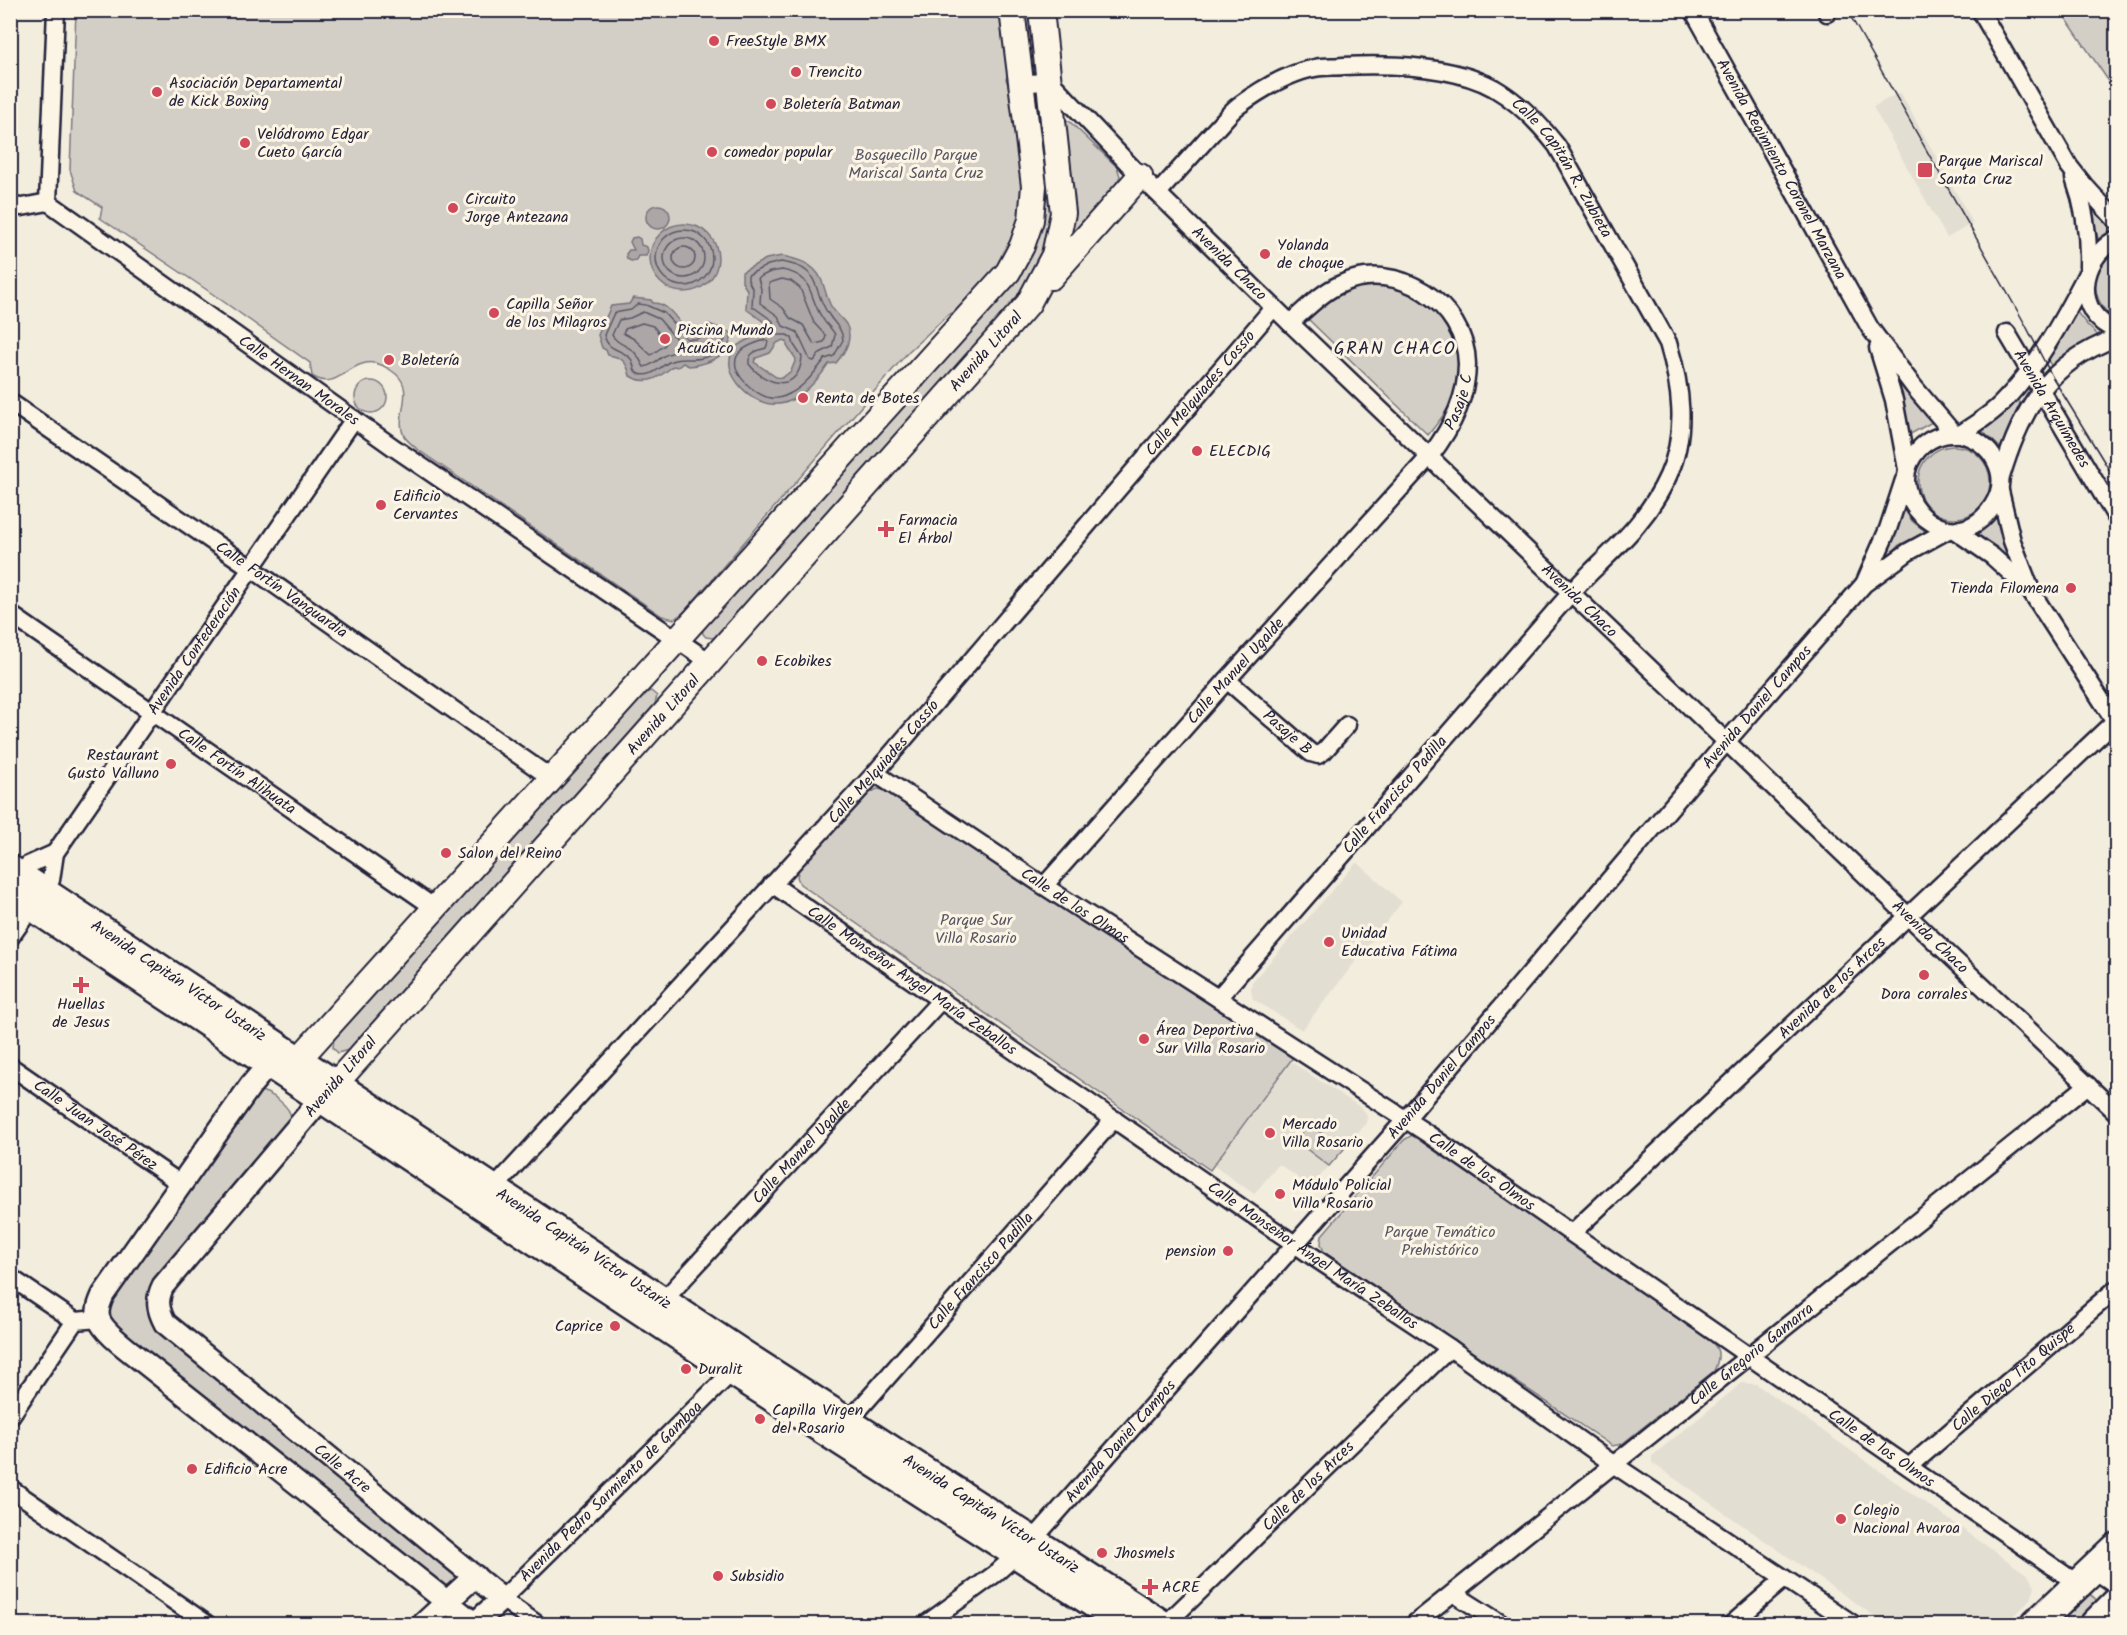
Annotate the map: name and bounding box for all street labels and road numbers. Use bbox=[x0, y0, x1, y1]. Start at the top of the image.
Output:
street label: Avenida Regimiento Coronel Marzana bbox=[1710, 54, 1853, 284]
street label: Calle Capitán R. Zubieta bbox=[1506, 92, 1619, 243]
street label: Avenida Chaco bbox=[1186, 220, 1273, 307]
street label: Avenida Litoral bbox=[943, 305, 1029, 397]
street label: Calle Melquiades Cossío bbox=[1139, 325, 1261, 462]
street label: Calle Hernan Morales bbox=[233, 329, 365, 432]
street label: Avenida Arquímedes bbox=[2007, 345, 2097, 473]
street label: Pasaje C bbox=[1438, 372, 1479, 434]
street label: Calle Fortín Vanguardia bbox=[210, 535, 353, 645]
street label: Avenida Chaco bbox=[1535, 558, 1623, 644]
street label: Avenida Confederación bbox=[141, 581, 248, 720]
street label: Calle Manuel Ugalde bbox=[1181, 612, 1290, 730]
street label: Avenida Daniel Campos bbox=[1696, 639, 1818, 774]
street label: Avenida Litoral bbox=[621, 669, 706, 761]
street label: Calle Melquiades Cossío bbox=[822, 694, 945, 830]
street label: Pasaje B bbox=[1257, 704, 1318, 761]
street label: Calle Fortín Alihuata bbox=[173, 721, 301, 821]
street label: Calle Francisco Padilla bbox=[1336, 730, 1454, 860]
street label: Calle de los Olmos bbox=[1016, 861, 1134, 950]
street label: Avenida Chaco bbox=[1886, 894, 1974, 980]
street label: Calle Monseñor Ángel María Zeballos bbox=[802, 899, 1022, 1062]
street label: Avenida Capitán Víctor Ustariz bbox=[86, 913, 271, 1048]
street label: Avenida de los Arces bbox=[1772, 930, 1892, 1045]
street label: Avenida Daniel Campos bbox=[1381, 1009, 1502, 1145]
street label: Avenida Litoral bbox=[299, 1031, 383, 1123]
street label: Calle Juan José Pérez bbox=[28, 1073, 163, 1177]
street label: Calle Manuel Ugalde bbox=[746, 1093, 857, 1210]
street label: Calle de los Olmos bbox=[1423, 1125, 1541, 1217]
street label: Calle Monseñor Ángel María Zeballos bbox=[1202, 1175, 1423, 1336]
street label: Avenida Capitán Víctor Ustariz bbox=[491, 1181, 677, 1316]
street label: Calle Francisco Padilla bbox=[922, 1206, 1040, 1336]
street label: Calle Gregorio Gamarra bbox=[1683, 1296, 1819, 1412]
street label: Calle Diego Tito Quispe bbox=[1945, 1317, 2081, 1438]
street label: Avenida Daniel Campos bbox=[1059, 1374, 1182, 1508]
street label: Avenida Pedro Sarmiento de Gamboa bbox=[513, 1395, 708, 1588]
street label: Calle de los Olmos bbox=[1823, 1402, 1940, 1494]
street label: Calle de los Arces bbox=[1256, 1435, 1360, 1537]
street label: Calle Acre bbox=[308, 1437, 377, 1500]
street label: Avenida Capitán Víctor Ustariz bbox=[898, 1448, 1084, 1580]

